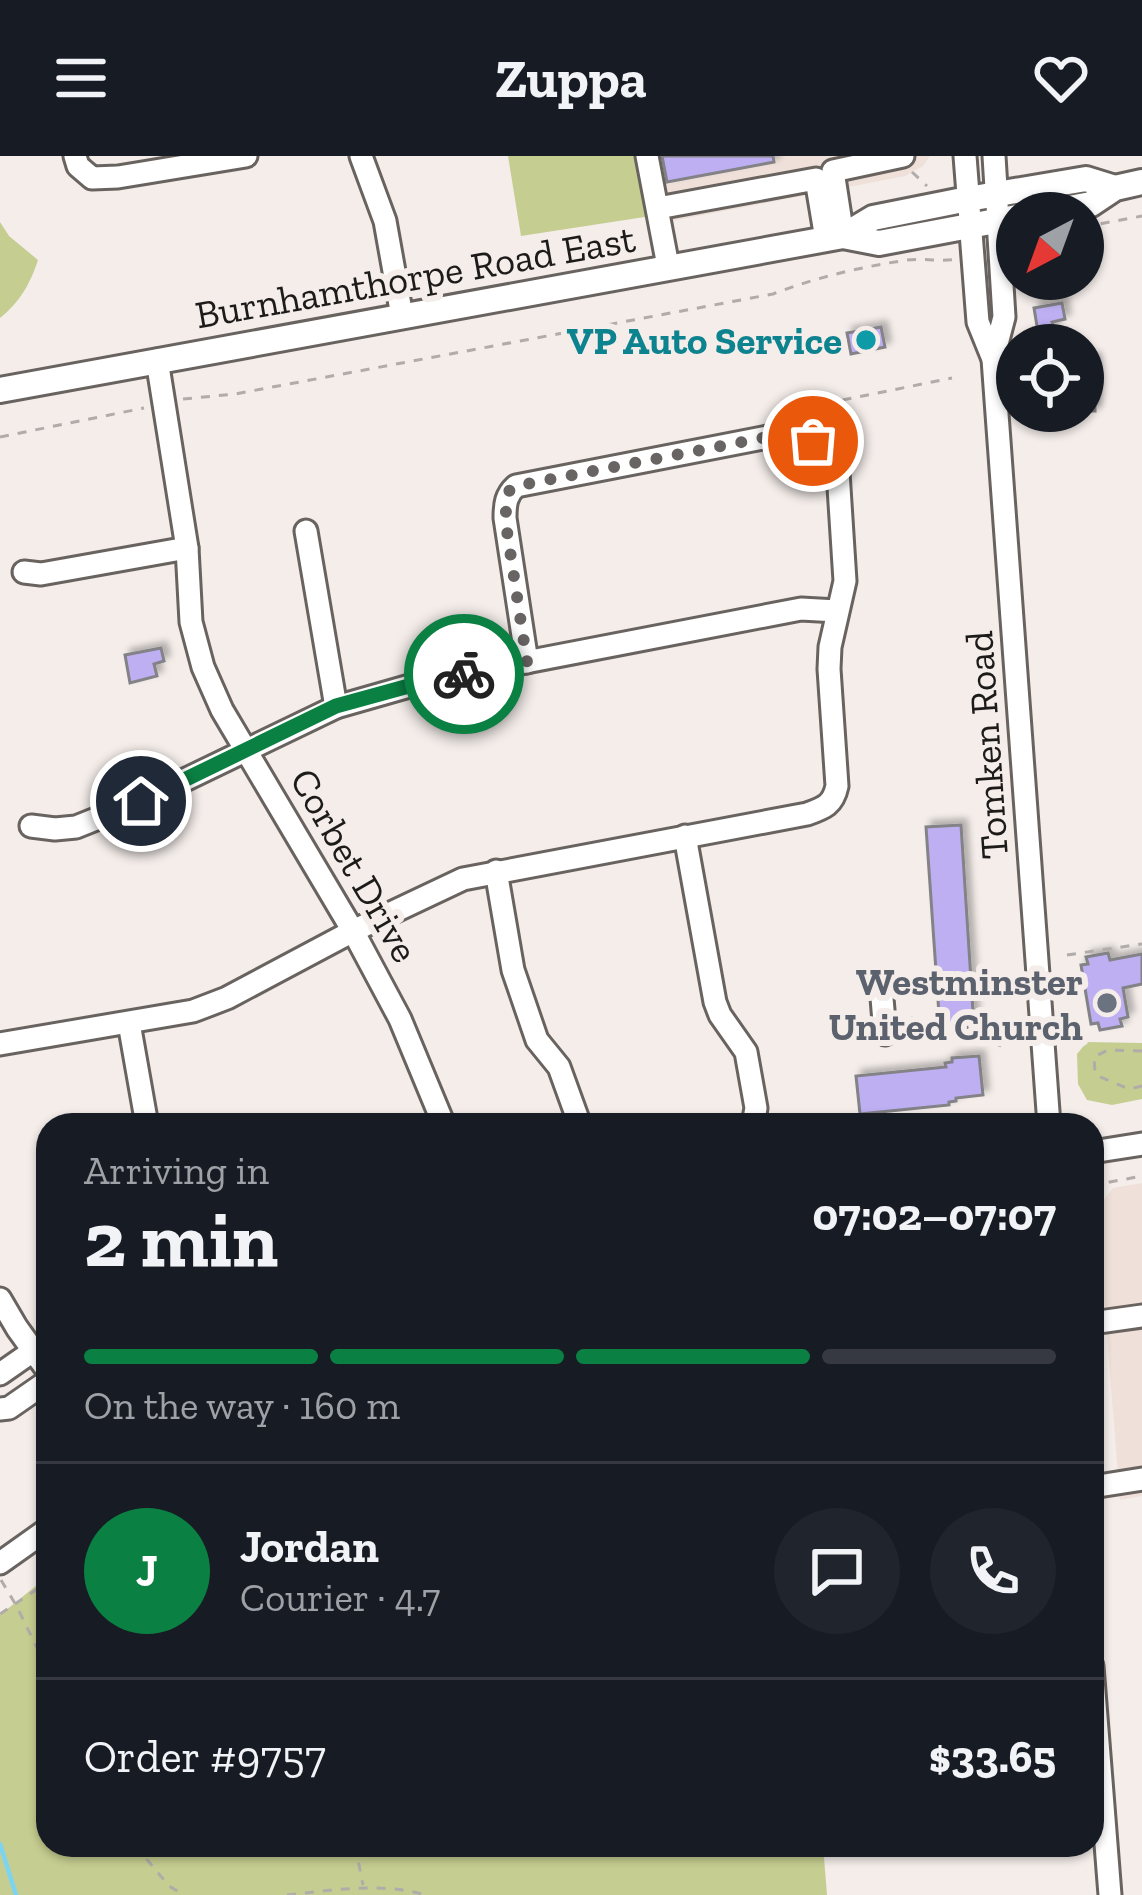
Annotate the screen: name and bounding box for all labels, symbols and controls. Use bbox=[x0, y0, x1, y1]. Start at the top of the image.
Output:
icon: menu bbox=[48, 45, 114, 111]
icon: heart bbox=[1028, 45, 1094, 111]
text: Zuppa bbox=[495, 46, 647, 111]
north arrow bbox=[996, 192, 1104, 300]
map controls bbox=[996, 192, 1104, 432]
street label: Burnhamthorpe Road East bbox=[191, 215, 639, 338]
place label: VP Auto Service bbox=[567, 317, 842, 364]
button: locate bbox=[996, 324, 1104, 432]
marker: VP Auto Service bbox=[853, 327, 879, 353]
pin bbox=[762, 390, 864, 492]
icon: bag bbox=[780, 408, 846, 474]
courier bbox=[404, 614, 524, 734]
street label: Tomken Road bbox=[955, 629, 1018, 861]
icon: bike bbox=[431, 641, 497, 707]
pin bbox=[90, 750, 192, 852]
street label: Corbet Drive bbox=[280, 760, 429, 970]
icon: home bbox=[108, 768, 174, 834]
place label: Westminster United Church bbox=[829, 958, 1083, 1050]
marker: Westminster United Church bbox=[1094, 990, 1120, 1016]
text: Arriving in bbox=[84, 1147, 269, 1194]
text: 07:02–07:07 bbox=[812, 1188, 1056, 1242]
text: 2 min bbox=[84, 1192, 278, 1286]
text: On the way · 160 m bbox=[84, 1382, 400, 1429]
button: chat bbox=[774, 1508, 900, 1634]
button: phone bbox=[930, 1508, 1056, 1634]
text: Jordan bbox=[240, 1520, 379, 1574]
text: J bbox=[136, 1544, 158, 1598]
text: Courier · 4.7 bbox=[240, 1574, 440, 1621]
text: Order #9757 bbox=[84, 1730, 326, 1784]
text: $33.65 bbox=[929, 1730, 1056, 1784]

